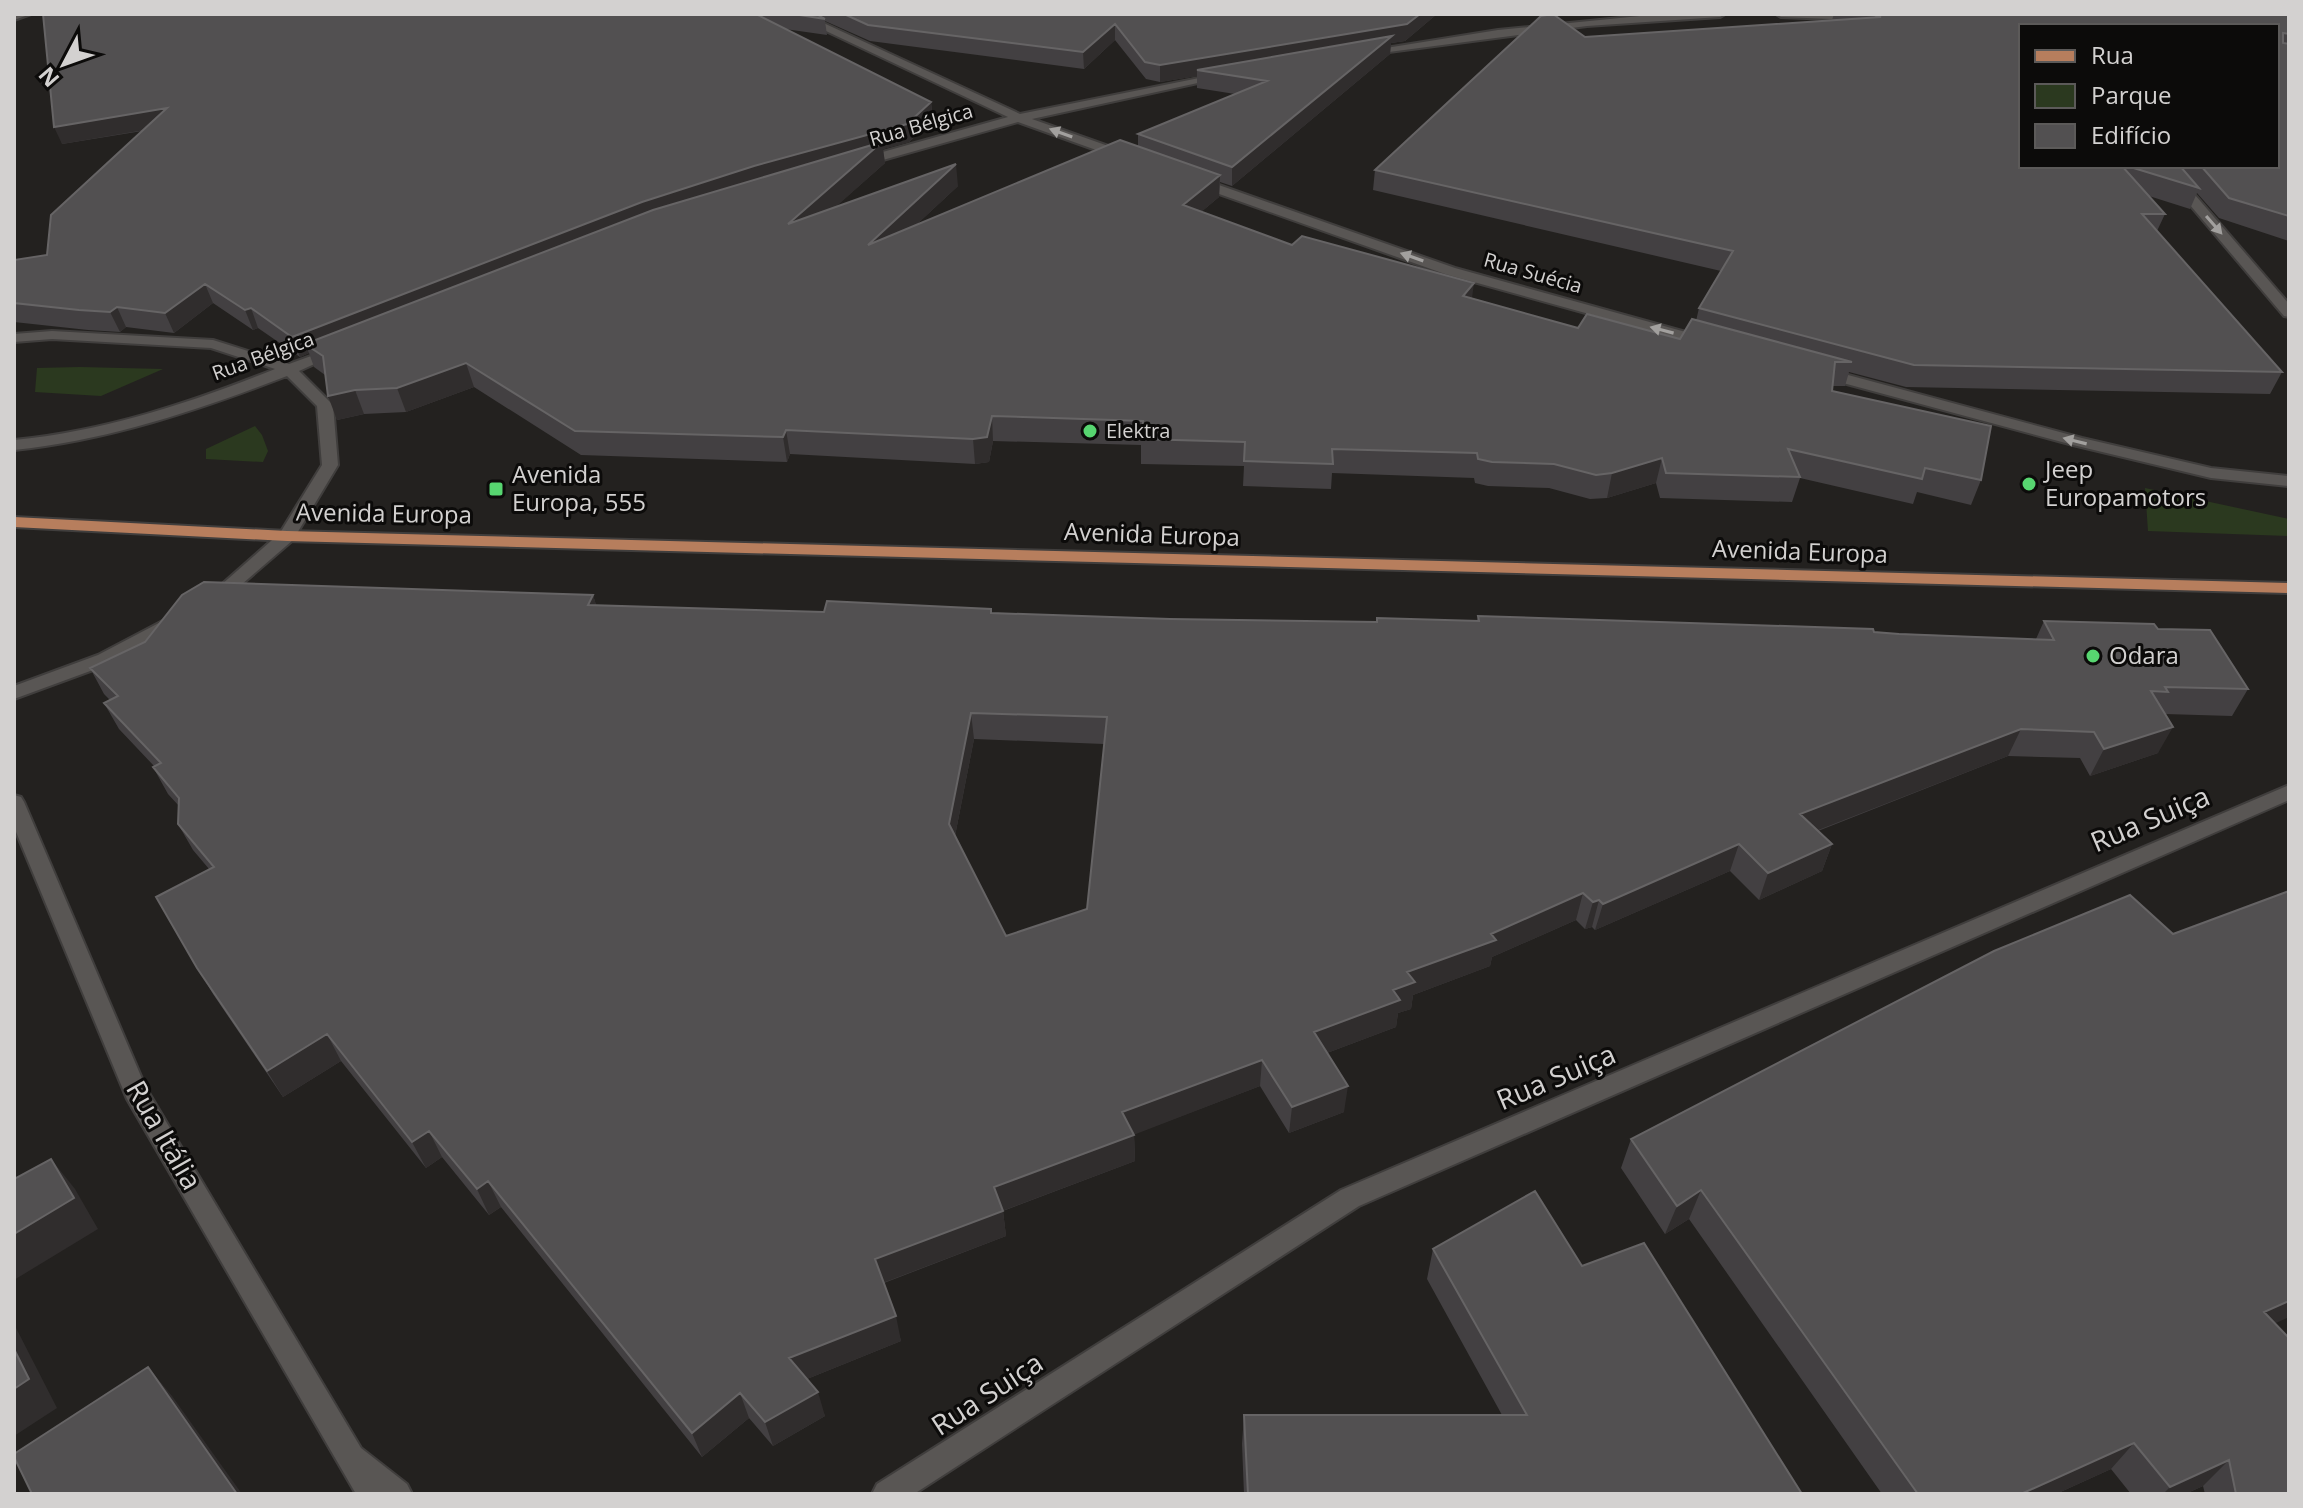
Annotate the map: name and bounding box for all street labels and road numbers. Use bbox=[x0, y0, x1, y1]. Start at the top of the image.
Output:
street label: Rua Bélgica bbox=[866, 97, 976, 152]
street label: Rua Suécia bbox=[1481, 246, 1585, 299]
street label: Rua Bélgica bbox=[208, 325, 318, 386]
street label: Avenida Europa bbox=[296, 494, 472, 531]
street label: Avenida Europa bbox=[1064, 514, 1241, 553]
street label: Avenida Europa bbox=[1712, 531, 1889, 570]
street label: Rua Suiça bbox=[2084, 776, 2215, 860]
street label: Rua Suiça bbox=[1490, 1034, 1621, 1118]
street label: Rua Itália bbox=[118, 1073, 211, 1196]
street label: Rua Suiça bbox=[923, 1343, 1050, 1443]

